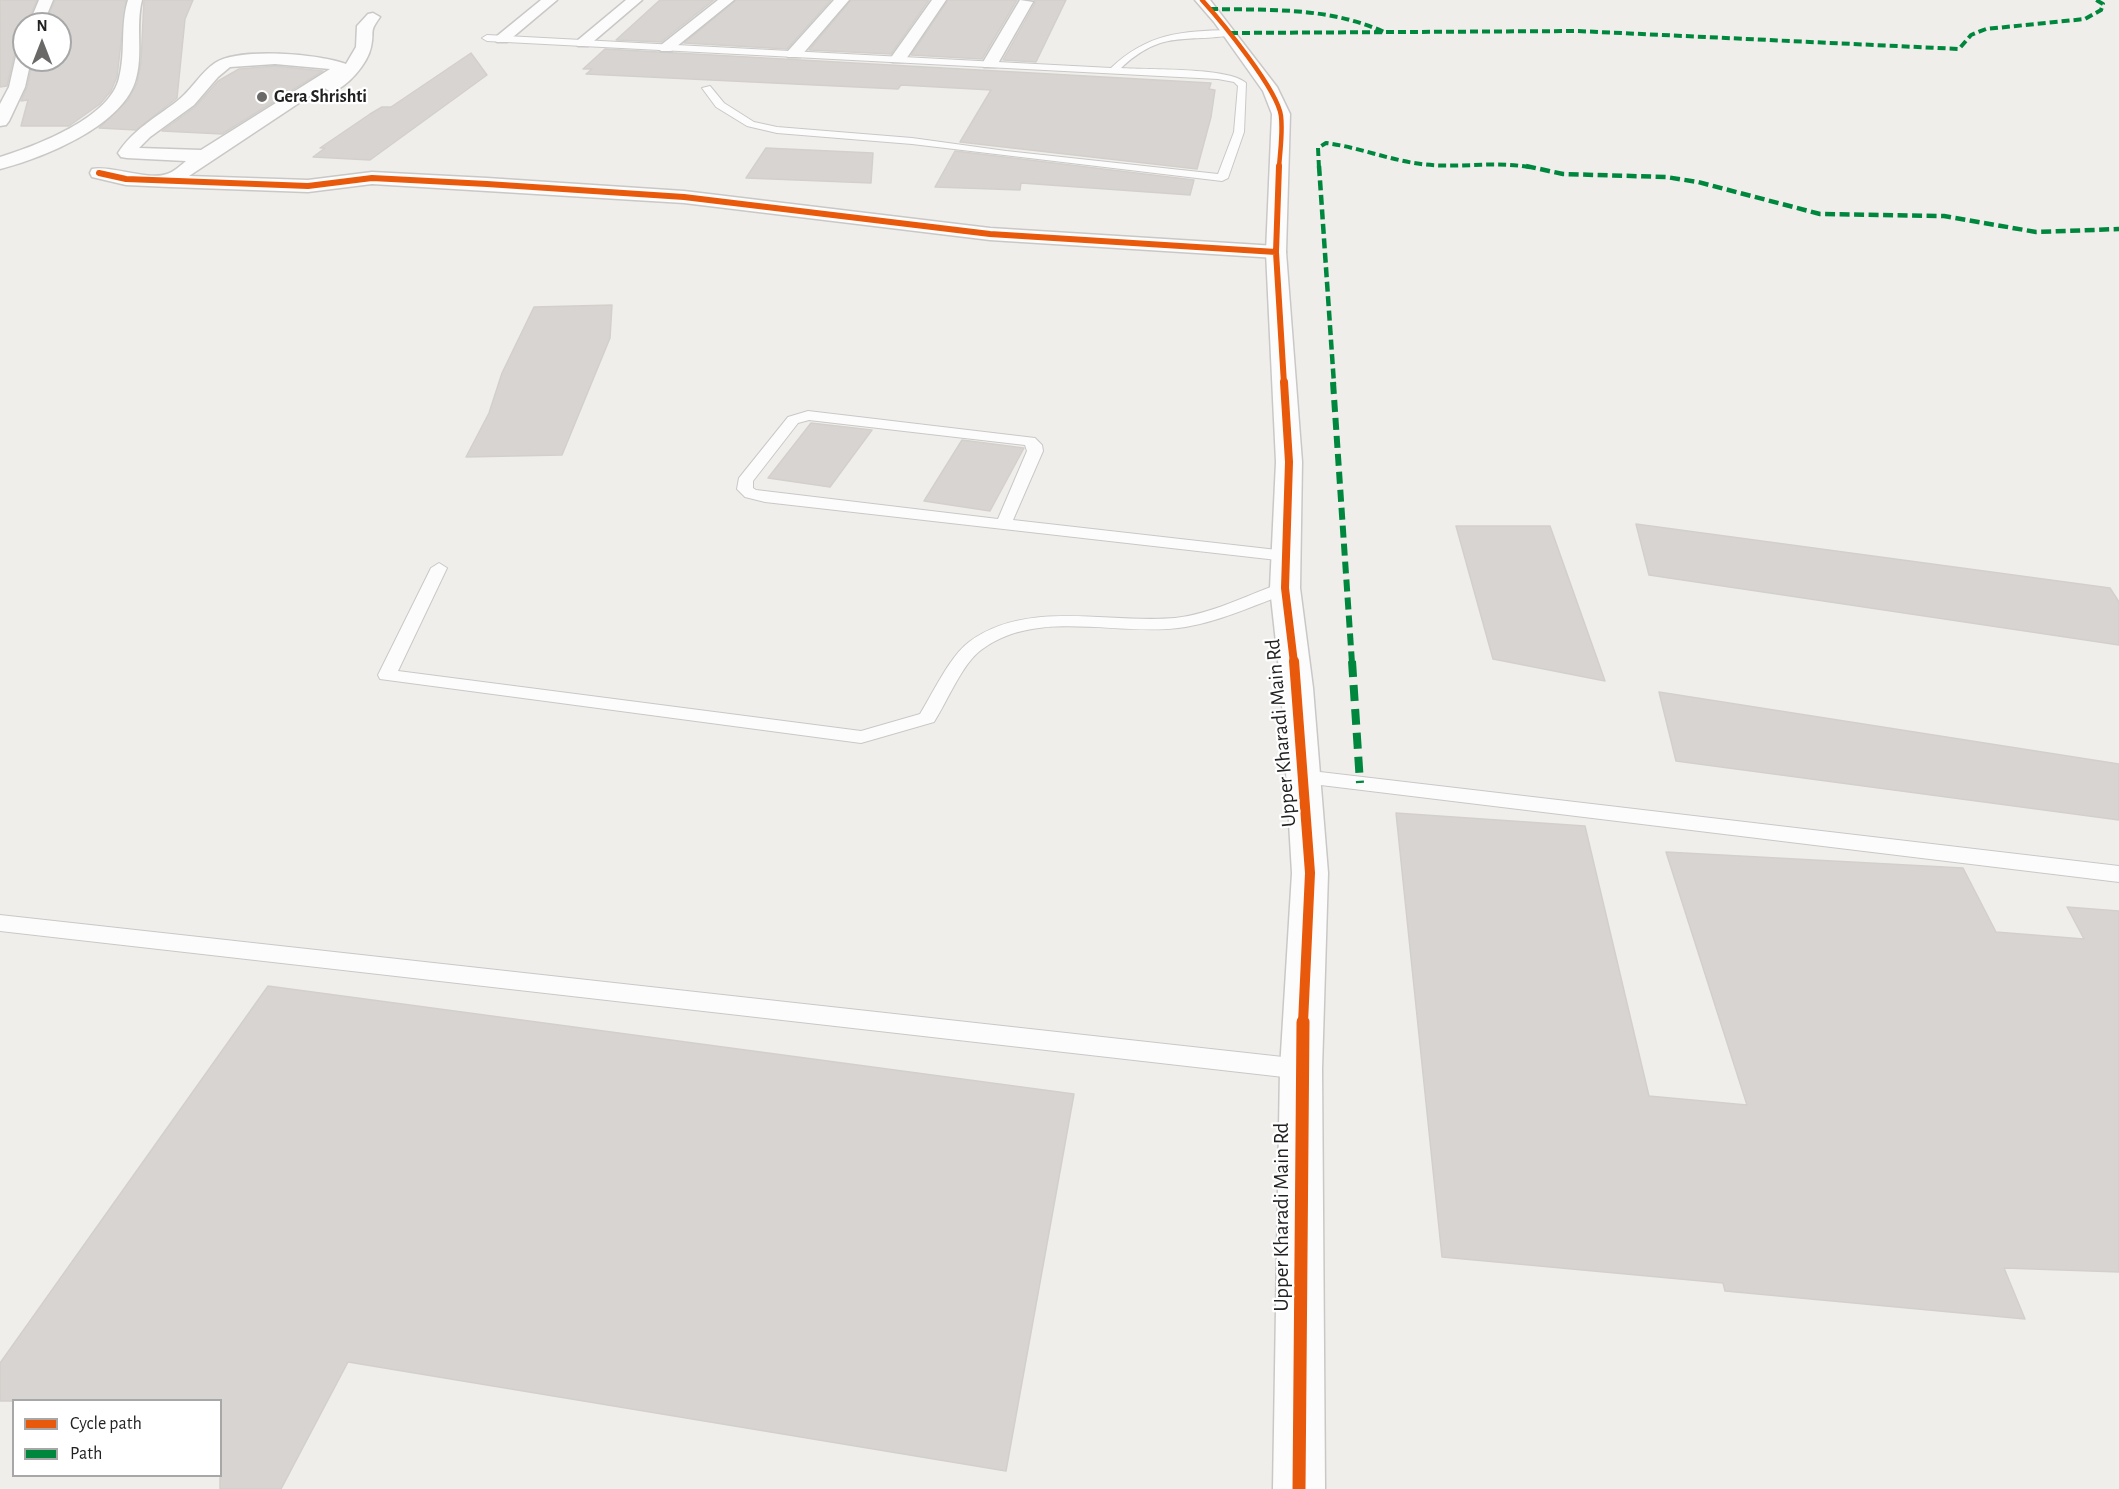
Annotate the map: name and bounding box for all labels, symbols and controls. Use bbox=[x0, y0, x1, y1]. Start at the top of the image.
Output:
north arrow bbox=[12, 12, 72, 72]
text: N bbox=[36, 18, 48, 34]
place label: Gera Shrishti bbox=[274, 86, 367, 108]
marker: Gera Shrishti bbox=[255, 90, 269, 104]
street label: Upper Kharadi Main Rd bbox=[1260, 638, 1302, 828]
street label: Upper Kharadi Main Rd bbox=[1269, 1123, 1295, 1311]
legend bbox=[12, 1399, 222, 1477]
text: Cycle path bbox=[70, 1415, 142, 1433]
text: Path bbox=[70, 1445, 102, 1463]

